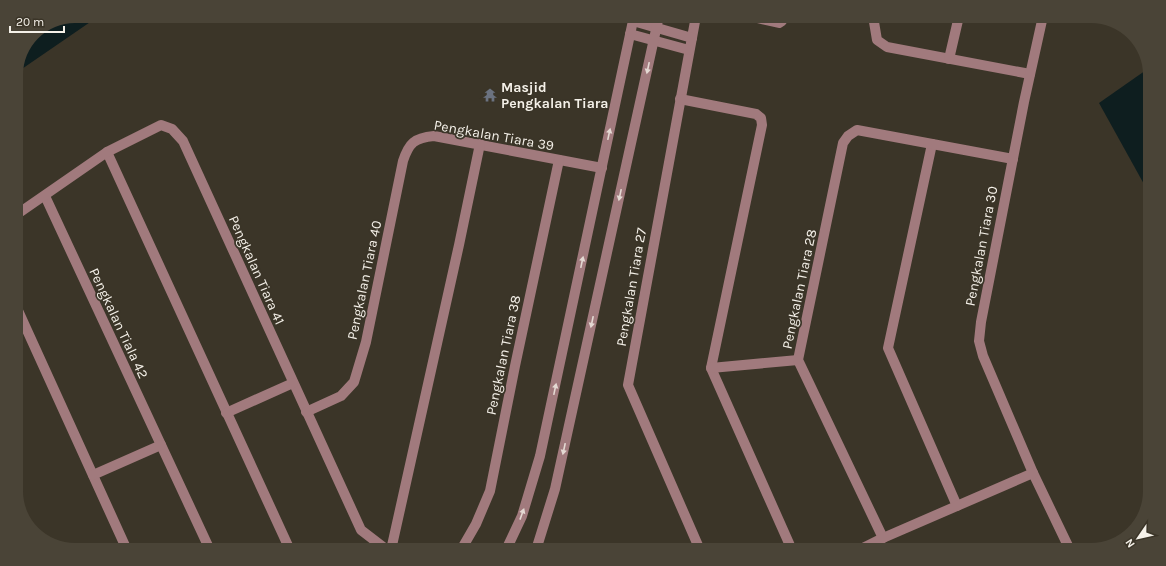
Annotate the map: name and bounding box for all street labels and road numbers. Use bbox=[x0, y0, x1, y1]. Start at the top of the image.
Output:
street label: Pengkalan Tiara 39 bbox=[433, 117, 555, 154]
street label: Pengkalan Tiara 30 bbox=[962, 185, 1001, 308]
street label: Pengkalan Tiara 41 bbox=[225, 213, 288, 327]
street label: Pengkalan Tiara 40 bbox=[344, 219, 385, 341]
street label: Pengkalan Tiara 27 bbox=[613, 226, 650, 348]
street label: Pengkalan Tiara 28 bbox=[778, 228, 820, 351]
street label: Pengkalan Tiala 42 bbox=[85, 265, 152, 381]
street label: Pengkalan Tiara 38 bbox=[482, 294, 525, 417]

